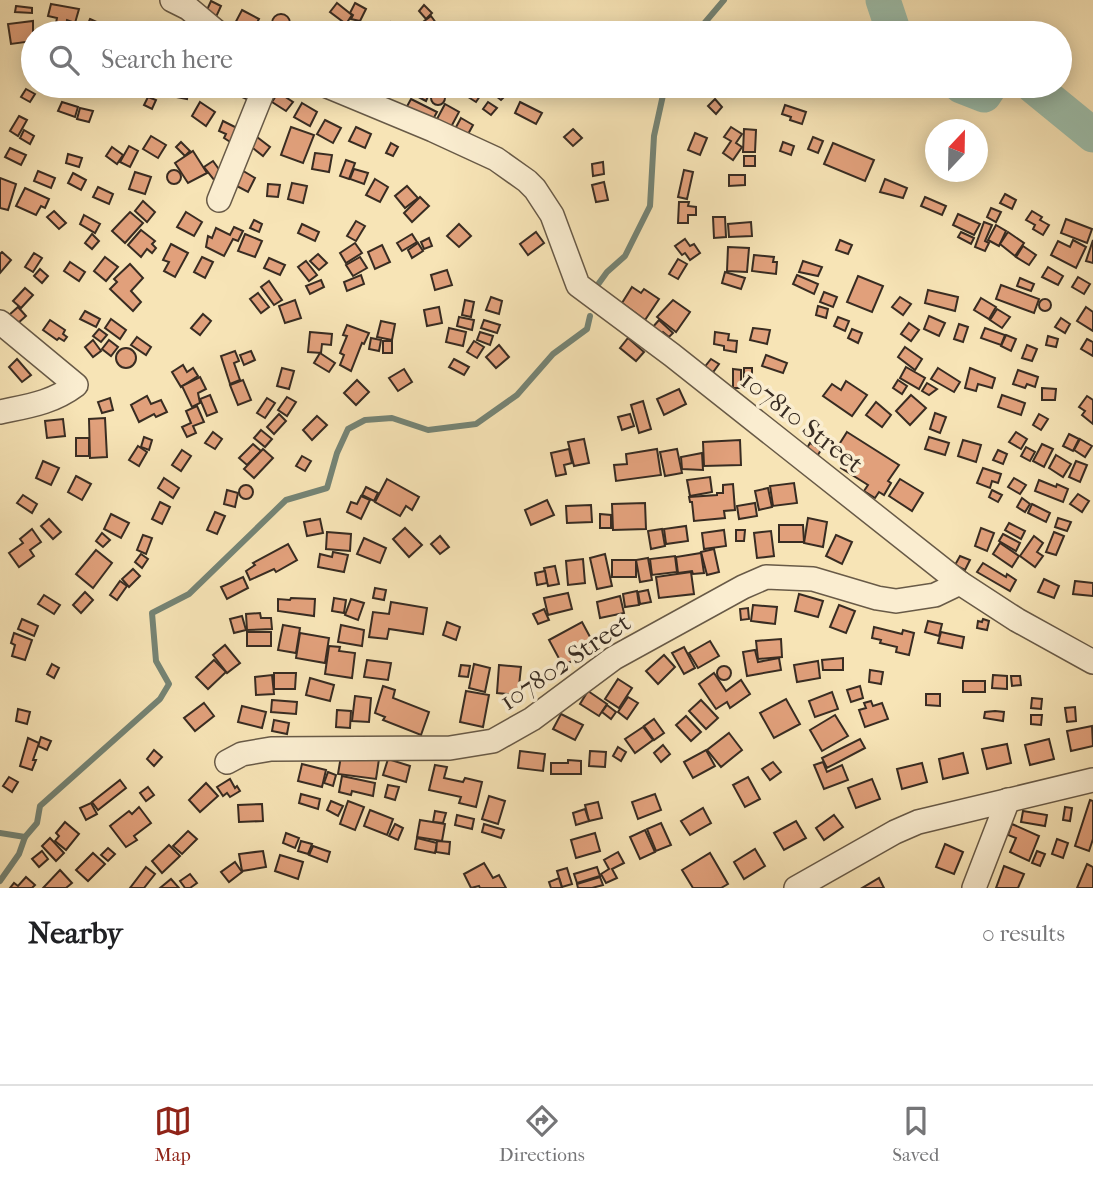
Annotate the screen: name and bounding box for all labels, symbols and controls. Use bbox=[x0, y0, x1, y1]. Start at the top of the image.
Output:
search box bbox=[21, 21, 1072, 98]
icon: search bbox=[45, 41, 83, 79]
text: Search here bbox=[101, 44, 233, 75]
north arrow bbox=[925, 119, 988, 182]
street label: 107810 Street bbox=[735, 365, 870, 480]
street label: 107802 Street bbox=[494, 607, 637, 717]
text: Nearby bbox=[28, 916, 123, 951]
text: 0 results bbox=[982, 920, 1065, 947]
tab: Map bbox=[154, 1102, 192, 1166]
tab: Directions bbox=[499, 1102, 585, 1166]
tab: Saved bbox=[892, 1102, 939, 1166]

